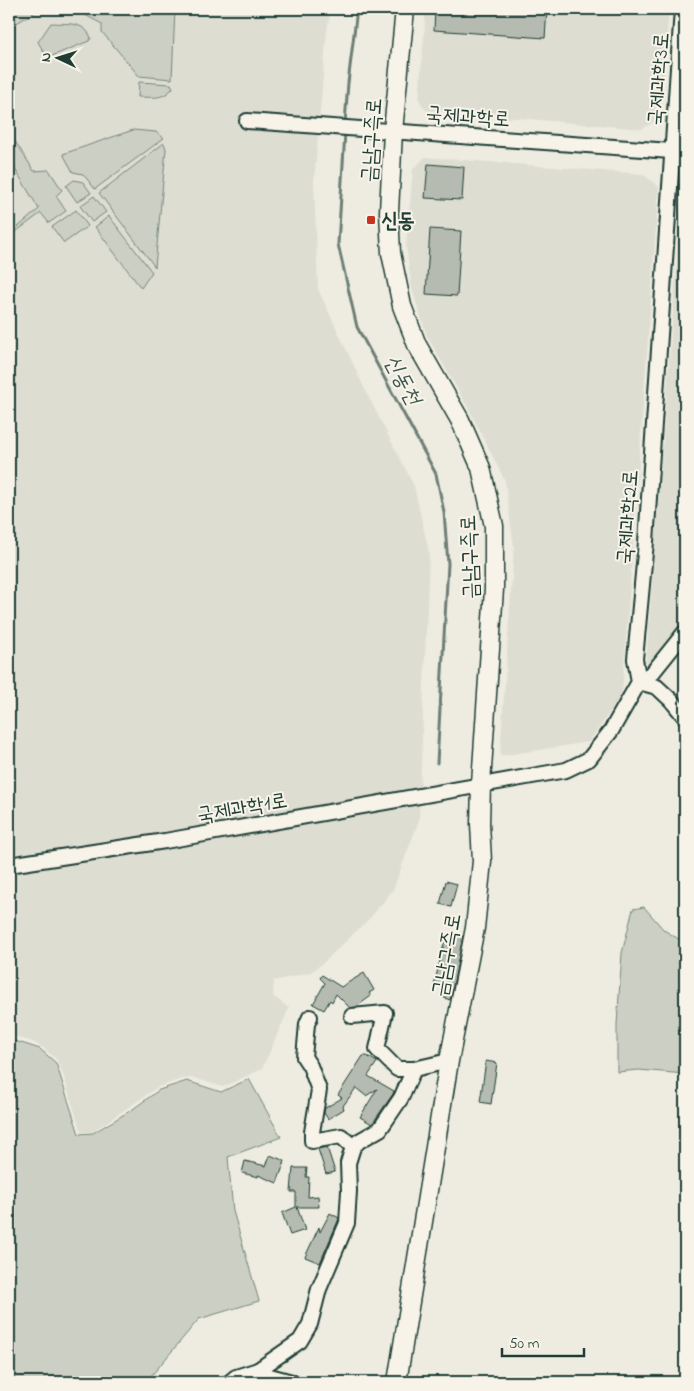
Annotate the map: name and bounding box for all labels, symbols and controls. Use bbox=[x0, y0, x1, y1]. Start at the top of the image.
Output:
north arrow bbox=[32, 32, 82, 82]
street label: 국제과학3로 bbox=[642, 32, 678, 127]
text: N bbox=[36, 52, 57, 63]
street label: 금남구즉로 bbox=[355, 97, 391, 183]
street label: 국제과학로 bbox=[425, 100, 511, 136]
place label: 신동 bbox=[381, 207, 415, 237]
marker: 신동 bbox=[365, 214, 377, 226]
water label: 신동천 bbox=[375, 349, 429, 413]
street label: 국제과학2로 bbox=[611, 469, 647, 566]
street label: 금남구즉로 bbox=[455, 514, 487, 600]
street label: 국제과학1로 bbox=[195, 786, 290, 832]
street label: 금남구즉로 bbox=[426, 911, 470, 1000]
scale bar bbox=[502, 1326, 584, 1358]
text: 50 m bbox=[509, 1333, 540, 1355]

